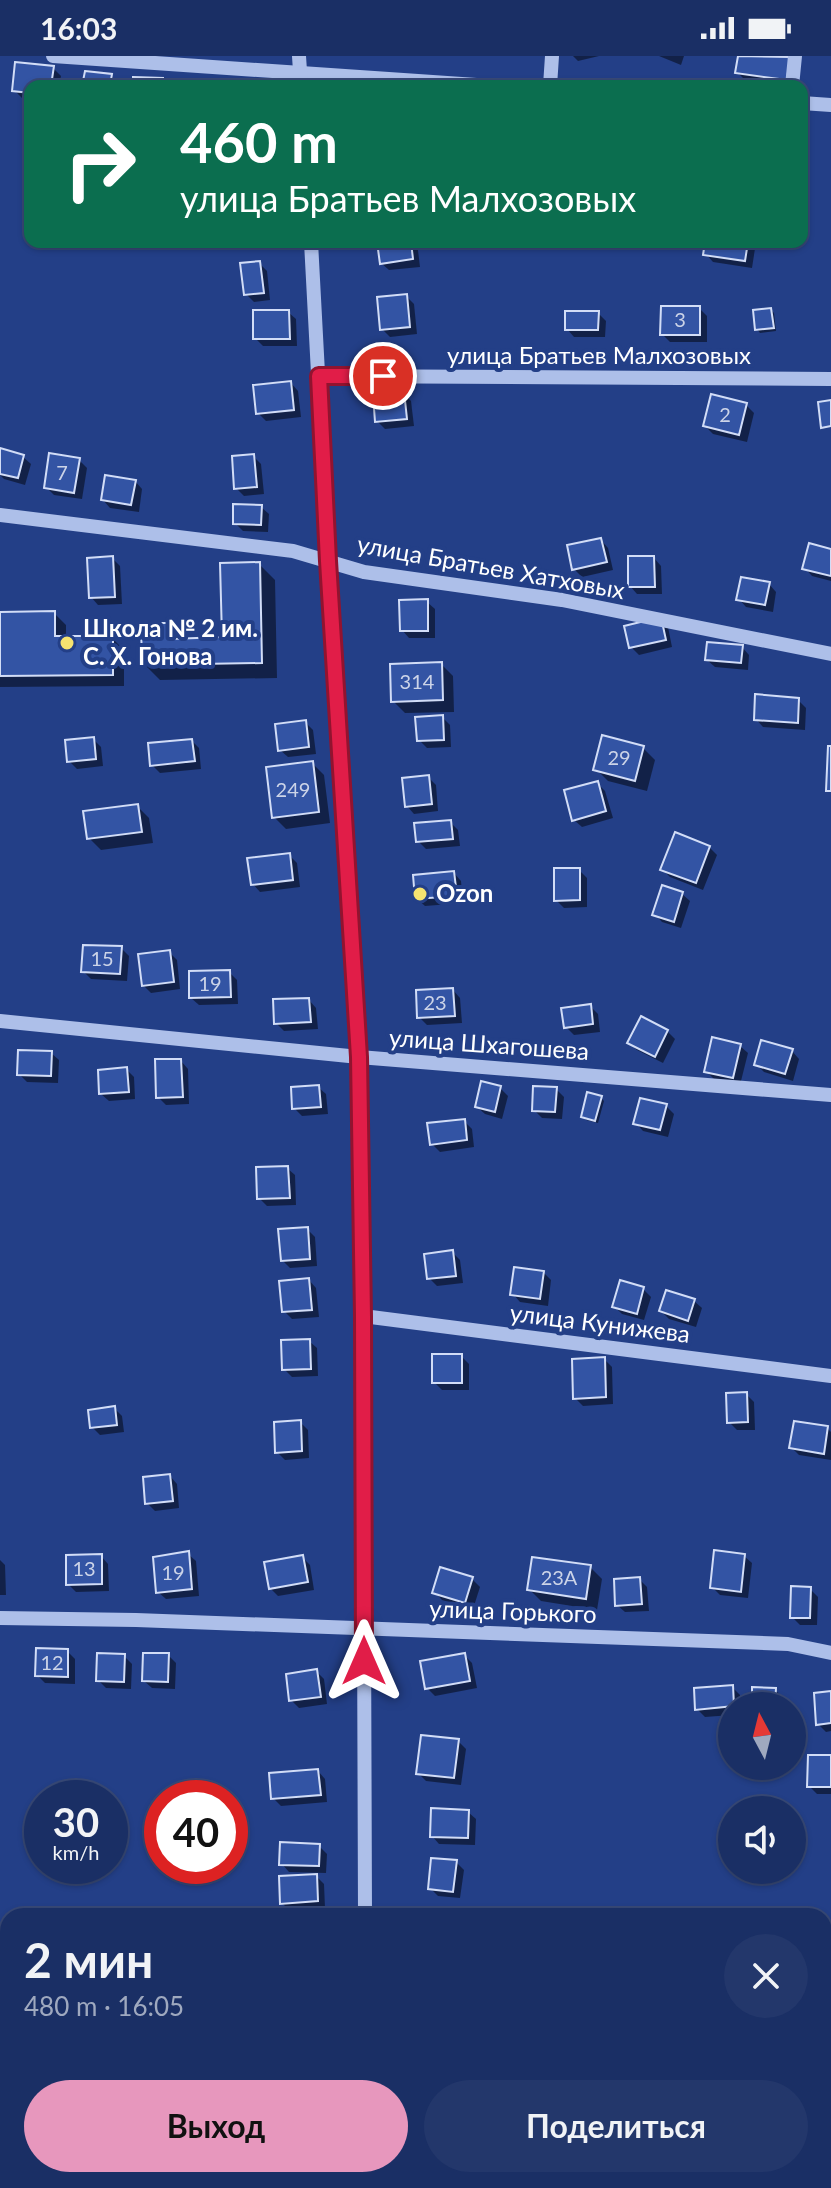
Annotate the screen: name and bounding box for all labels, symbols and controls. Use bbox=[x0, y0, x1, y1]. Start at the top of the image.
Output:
text: 16:03 bbox=[40, 10, 117, 46]
text: 460 m bbox=[180, 108, 338, 175]
icon: right bbox=[48, 112, 152, 216]
text: улица Братьев Малхозовых bbox=[180, 176, 636, 220]
house number: 3 bbox=[674, 307, 686, 331]
street label: улица Братьев Малхозовых bbox=[447, 340, 751, 369]
pin bbox=[349, 342, 417, 410]
icon: arrive bbox=[361, 354, 405, 398]
house number: 2 bbox=[719, 402, 731, 426]
house number: 7 bbox=[56, 460, 68, 484]
street label: улица Братьев Хатховых bbox=[355, 529, 627, 604]
place label: Школа № 2 им. С. Х. Гонова bbox=[83, 613, 258, 670]
marker: Школа № 2 им. С. Х. Гонова bbox=[58, 634, 76, 652]
house number: 314 bbox=[400, 669, 435, 693]
house number: 29 bbox=[607, 745, 631, 769]
house number: 249 bbox=[276, 777, 310, 801]
place label: Ozon bbox=[436, 878, 493, 907]
marker: Ozon bbox=[411, 885, 429, 903]
house number: 15 bbox=[90, 946, 114, 970]
house number: 19 bbox=[198, 971, 222, 995]
house number: 23 bbox=[423, 990, 447, 1014]
street label: улица Шхагошева bbox=[388, 1022, 590, 1065]
street label: улица Кунижева bbox=[508, 1297, 692, 1348]
house number: 13 bbox=[72, 1556, 96, 1580]
house number: 19 bbox=[161, 1560, 185, 1584]
house number: 23А bbox=[541, 1565, 578, 1589]
street label: улица Горького bbox=[429, 1593, 597, 1628]
position arrow bbox=[322, 1619, 406, 1703]
house number: 12 bbox=[40, 1650, 64, 1674]
north arrow bbox=[718, 1692, 806, 1780]
map controls bbox=[718, 1692, 806, 1884]
speed limit sign: 40 bbox=[144, 1780, 248, 1884]
button: sound bbox=[718, 1796, 806, 1884]
text: 30 bbox=[53, 1798, 99, 1846]
text: km/h bbox=[53, 1840, 99, 1864]
text: 2 мин bbox=[24, 1931, 153, 1988]
button: close bbox=[724, 1934, 808, 2018]
text: 480 m · 16:05 bbox=[24, 1990, 184, 2022]
button: Выход bbox=[24, 2080, 408, 2172]
button: Поделиться bbox=[424, 2080, 808, 2172]

